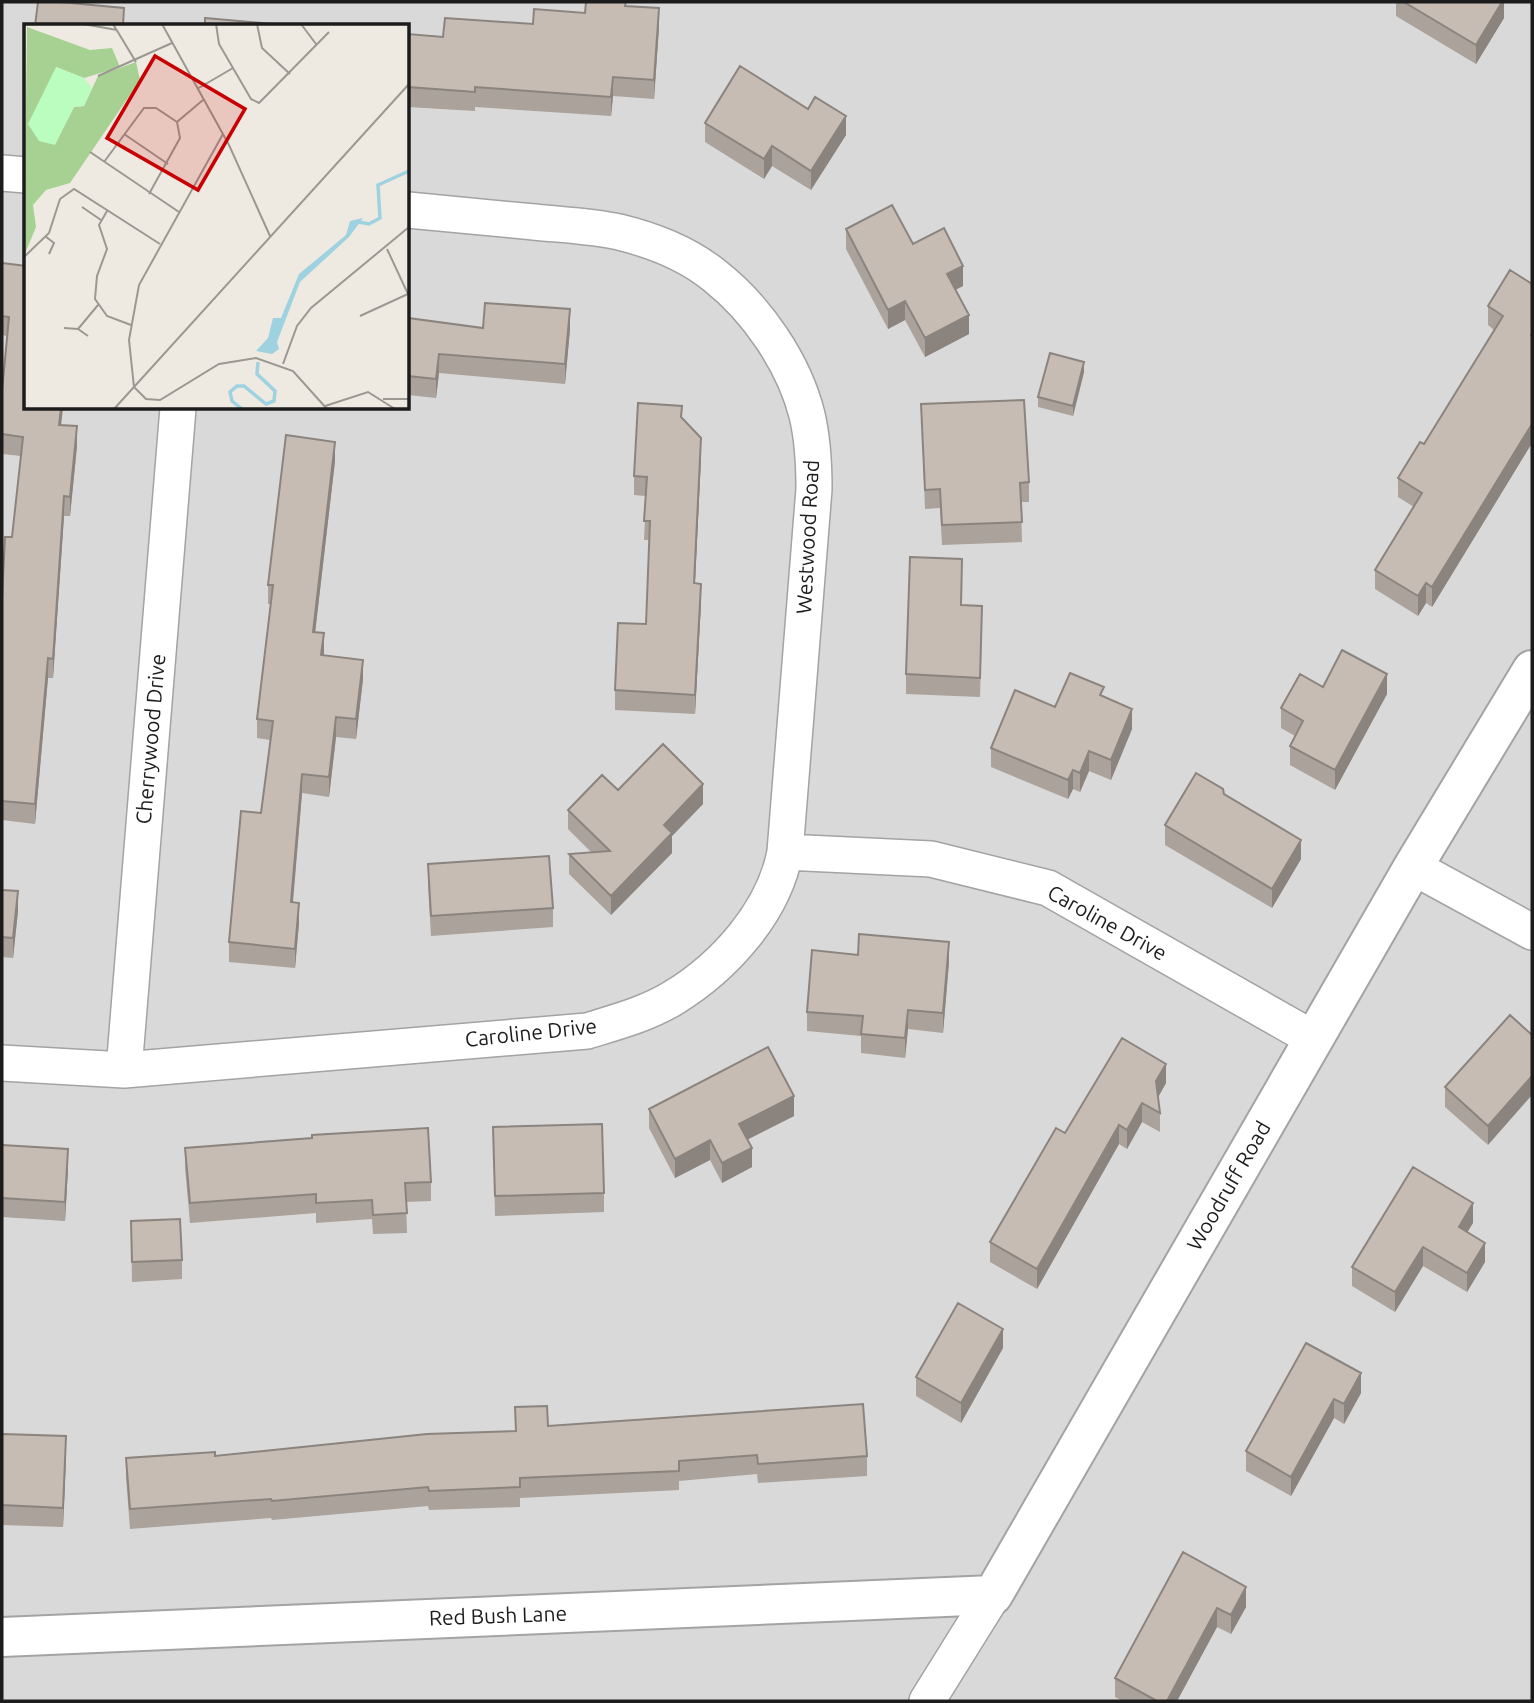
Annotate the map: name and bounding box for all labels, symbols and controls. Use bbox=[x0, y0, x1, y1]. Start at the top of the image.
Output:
inset map bbox=[24, 24, 410, 410]
street label: Westwood Road bbox=[791, 459, 823, 615]
street label: Cherrywood Drive bbox=[131, 653, 169, 825]
street label: Caroline Drive bbox=[1044, 879, 1171, 965]
street label: Caroline Drive bbox=[464, 1013, 598, 1051]
street label: Woodruff Road bbox=[1181, 1117, 1275, 1254]
street label: Red Bush Lane bbox=[429, 1601, 567, 1629]

